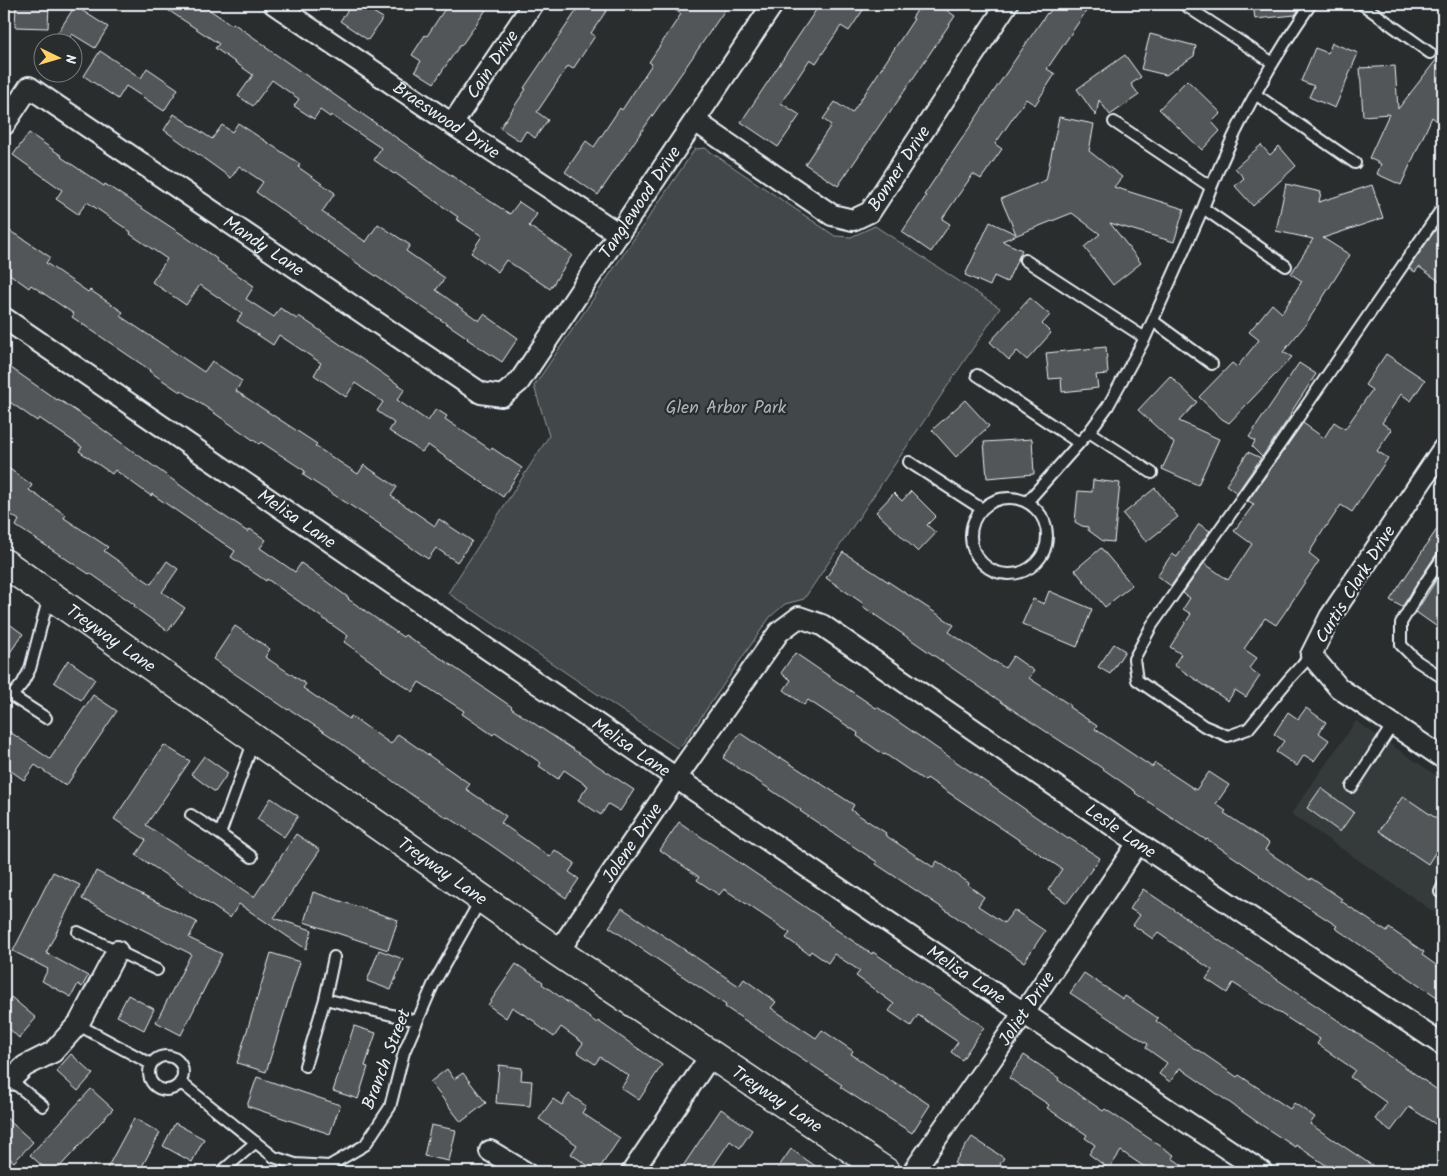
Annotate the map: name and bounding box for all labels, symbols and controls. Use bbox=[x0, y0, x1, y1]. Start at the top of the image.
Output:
street label: Cain Drive bbox=[460, 25, 527, 106]
north arrow bbox=[32, 32, 82, 82]
text: N bbox=[59, 54, 81, 65]
street label: Braeswood Drive bbox=[386, 75, 505, 168]
street label: Bonner Drive bbox=[861, 120, 939, 218]
street label: Tanglewood Drive bbox=[592, 141, 690, 266]
street label: Mandy Lane bbox=[216, 209, 310, 285]
park label: Glen Arbor Park bbox=[666, 394, 787, 423]
street label: Melisa Lane bbox=[250, 482, 341, 557]
street label: Curtis Clark Drive bbox=[1308, 520, 1404, 649]
street label: Treyway Lane bbox=[59, 598, 161, 681]
street label: Melisa Lane bbox=[585, 711, 676, 786]
street label: Lesle Lane bbox=[1078, 797, 1161, 867]
street label: Jolene Drive bbox=[596, 798, 671, 890]
street label: Treyway Lane bbox=[391, 830, 493, 914]
street label: Melisa Lane bbox=[920, 939, 1011, 1013]
street label: Joliet Drive bbox=[992, 966, 1064, 1053]
street label: Branch Street bbox=[355, 1004, 420, 1114]
street label: Treyway Lane bbox=[725, 1059, 828, 1141]

